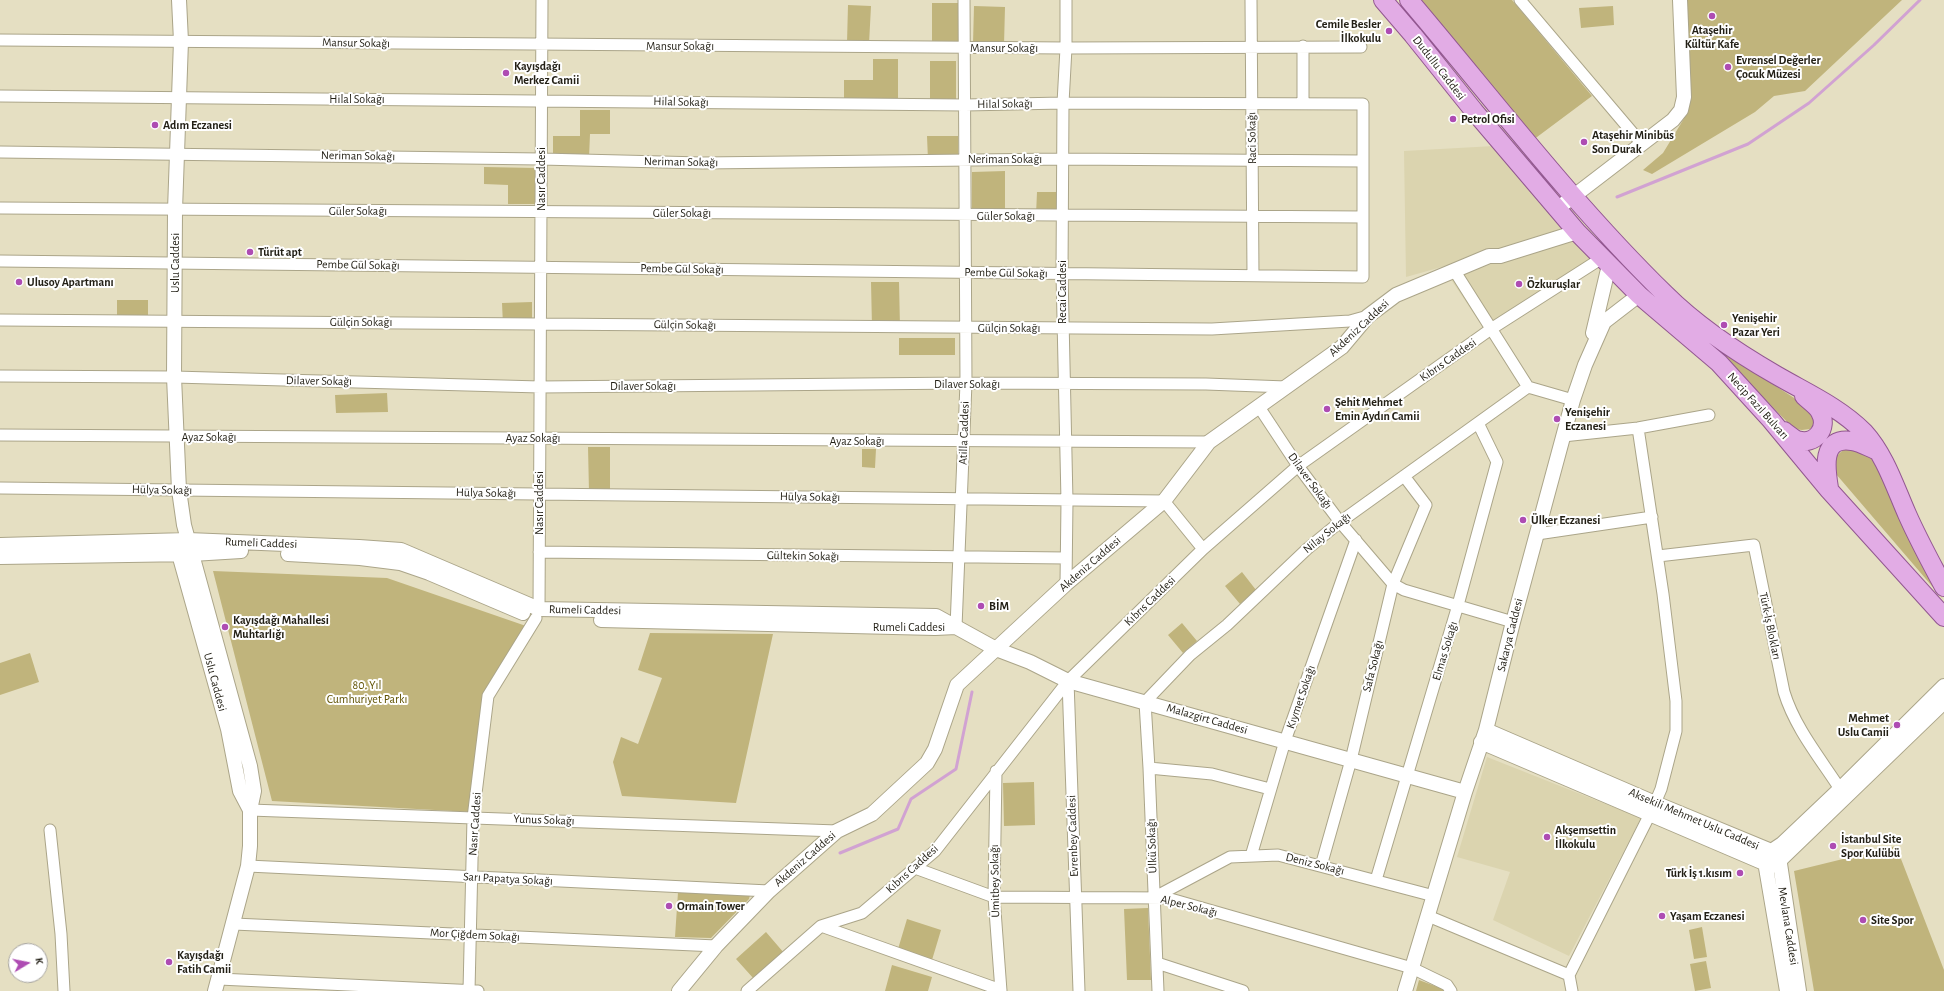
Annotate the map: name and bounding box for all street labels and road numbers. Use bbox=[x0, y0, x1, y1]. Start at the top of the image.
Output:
street label: Dudullu Caddesi bbox=[1410, 33, 1468, 103]
street label: Mansur Sokağı bbox=[322, 35, 390, 51]
street label: Mansur Sokağı bbox=[646, 39, 714, 53]
street label: Mansur Sokağı bbox=[970, 41, 1038, 55]
street label: Hilal Sokağı bbox=[329, 92, 385, 106]
street label: Hilal Sokağı bbox=[653, 94, 709, 110]
street label: Hilal Sokağı bbox=[977, 96, 1033, 112]
street label: Raci Sokağı bbox=[1244, 112, 1260, 164]
street label: Nasır Caddesi bbox=[534, 147, 548, 211]
street label: Neriman Sokağı bbox=[321, 148, 395, 164]
street label: Neriman Sokağı bbox=[968, 152, 1042, 166]
street label: Neriman Sokağı bbox=[644, 154, 718, 170]
street label: Güler Sokağı bbox=[329, 204, 387, 218]
street label: Güler Sokağı bbox=[653, 206, 711, 220]
street label: Güler Sokağı bbox=[977, 209, 1035, 223]
street label: Uslu Caddesi bbox=[168, 233, 182, 293]
street label: Pembe Gül Sokağı bbox=[316, 257, 400, 273]
street label: Recai Caddesi bbox=[1055, 260, 1069, 324]
street label: Pembe Gül Sokağı bbox=[640, 261, 724, 277]
street label: Pembe Gül Sokağı bbox=[964, 265, 1048, 281]
street label: Akdeniz Caddesi bbox=[1326, 296, 1392, 360]
street label: Gülçin Sokağı bbox=[330, 315, 392, 329]
street label: Gülçin Sokağı bbox=[654, 317, 716, 333]
street label: Gülçin Sokağı bbox=[978, 321, 1040, 335]
street label: Kıbrıs Caddesi bbox=[1417, 335, 1479, 385]
street label: Necip Fazıl Bulvarı bbox=[1724, 370, 1792, 442]
street label: Dilaver Sokağı bbox=[286, 373, 352, 389]
street label: Dilaver Sokağı bbox=[934, 377, 1000, 391]
street label: Dilaver Sokağı bbox=[610, 379, 676, 393]
street label: Atilla Caddesi bbox=[956, 401, 972, 465]
street label: Ayaz Sokağı bbox=[182, 430, 236, 444]
street label: Ayaz Sokağı bbox=[506, 431, 560, 445]
street label: Ayaz Sokağı bbox=[830, 434, 884, 448]
street label: Dilaver Sokağı bbox=[1285, 450, 1335, 512]
street label: Nasır Caddesi bbox=[532, 471, 546, 535]
street label: Hülya Sokağı bbox=[132, 482, 192, 498]
street label: Hülya Sokağı bbox=[456, 485, 516, 501]
street label: Hülya Sokağı bbox=[780, 489, 840, 505]
street label: Nilay Sokağı bbox=[1300, 509, 1354, 557]
street label: Akdeniz Caddesi bbox=[1056, 533, 1124, 595]
street label: Rumeli Caddesi bbox=[225, 535, 297, 551]
street label: Gültekin Sokağı bbox=[767, 548, 839, 564]
street label: Kıbrıs Caddesi bbox=[1121, 573, 1179, 629]
street label: Türk-İş Blokları bbox=[1756, 591, 1784, 661]
street label: Sakarya Caddesi bbox=[1494, 597, 1526, 673]
street label: Rumeli Caddesi bbox=[549, 602, 621, 618]
street label: Rumeli Caddesi bbox=[873, 620, 945, 634]
street label: Elmas Sokağı bbox=[1429, 620, 1461, 682]
street label: Safa Sokağı bbox=[1360, 639, 1386, 693]
street label: Uslu Caddesi bbox=[200, 651, 230, 713]
street label: Kıymet Sokağı bbox=[1283, 663, 1319, 731]
street label: Malazgirt Caddesi bbox=[1165, 701, 1249, 737]
street label: Aksekili Mehmet Uslu Caddesi bbox=[1627, 785, 1761, 853]
street label: Nasır Caddesi bbox=[466, 792, 484, 856]
street label: Evrenbey Caddesi bbox=[1064, 795, 1082, 877]
street label: Yunus Sokağı bbox=[513, 812, 575, 828]
street label: Ülkü Sokağı bbox=[1144, 818, 1160, 874]
street label: Akdeniz Caddesi bbox=[771, 828, 839, 890]
street label: Kıbrıs Caddesi bbox=[883, 842, 941, 896]
street label: Ümitbey Sokağı bbox=[987, 844, 1003, 918]
street label: Deniz Sokağı bbox=[1284, 850, 1346, 878]
street label: Sarı Papatya Sokağı bbox=[463, 869, 553, 889]
street label: Mevlana Caddesi bbox=[1775, 886, 1801, 966]
street label: Alper Sokağı bbox=[1159, 892, 1219, 920]
street label: Mor Çiğdem Sokağı bbox=[430, 925, 520, 945]

